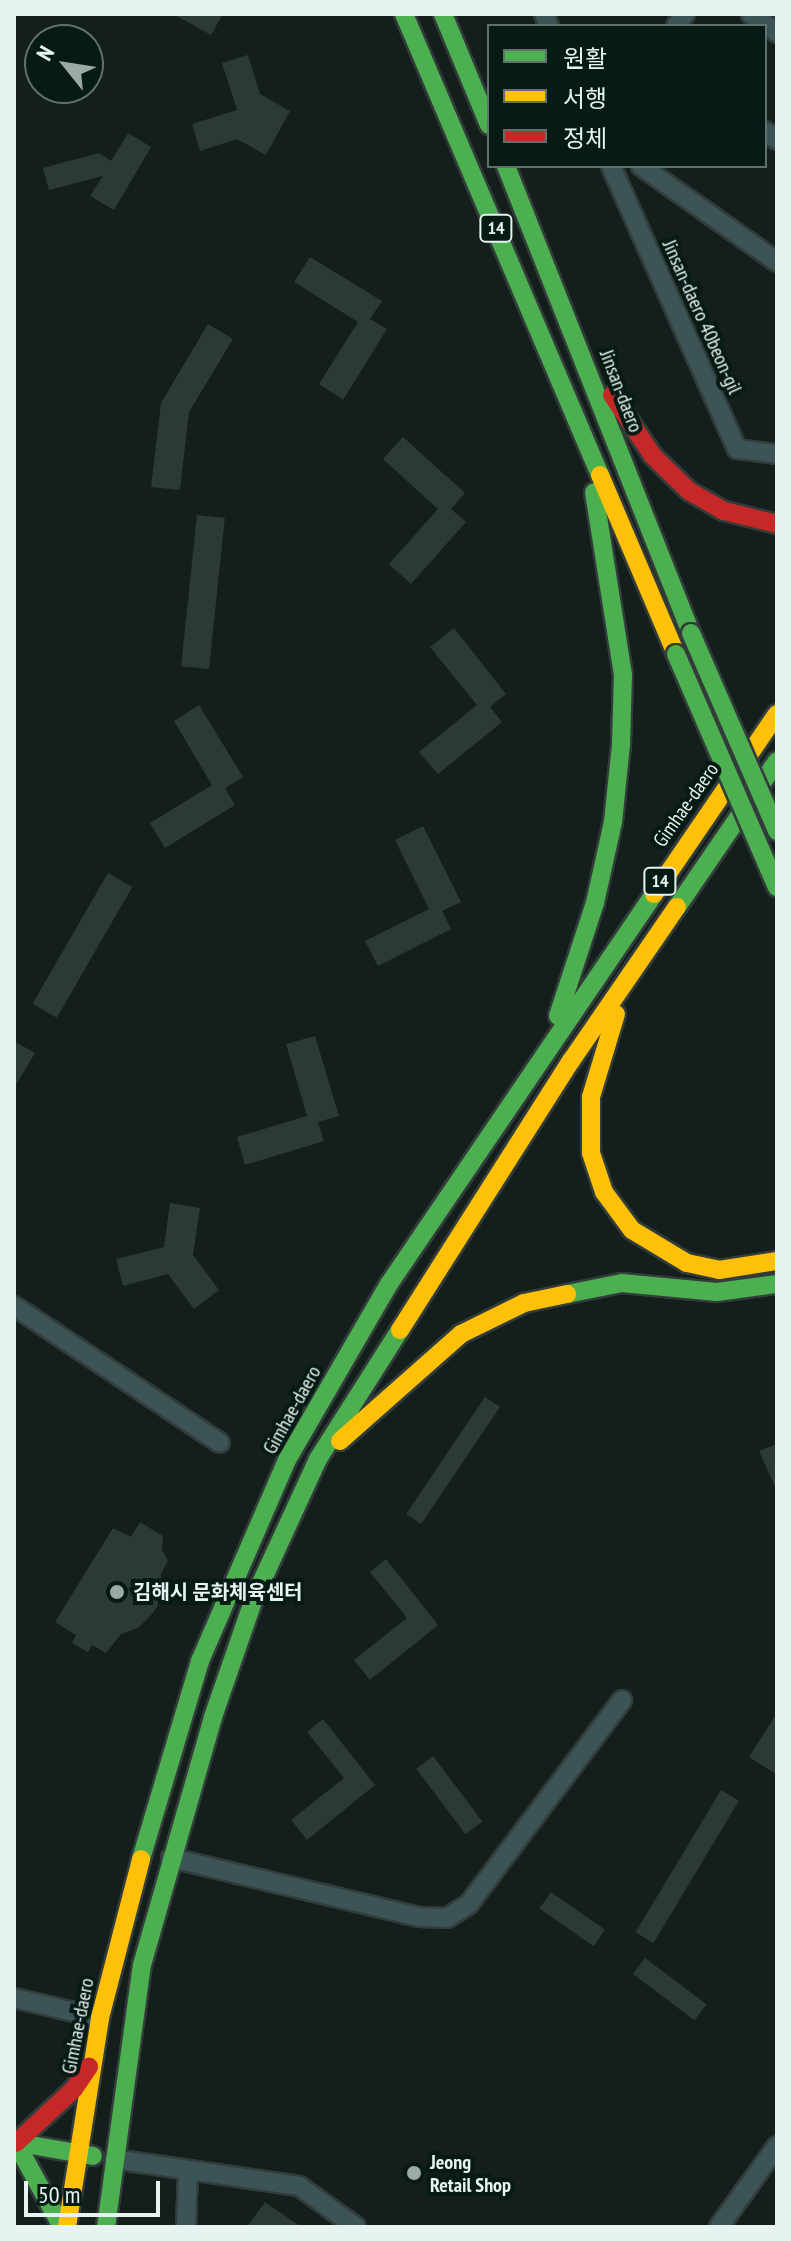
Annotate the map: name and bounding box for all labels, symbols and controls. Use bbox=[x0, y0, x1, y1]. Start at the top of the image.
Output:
north arrow bbox=[24, 24, 104, 104]
legend bbox=[487, 24, 767, 168]
text: N bbox=[30, 41, 60, 65]
text: 원활 bbox=[563, 43, 607, 74]
text: 서행 bbox=[563, 83, 607, 114]
text: 정체 bbox=[563, 123, 607, 154]
road number: 14 bbox=[478, 214, 514, 242]
street label: Jinsan-daero 40beon-gil bbox=[657, 236, 747, 398]
street label: Jinsan-daero bbox=[594, 346, 648, 436]
street label: Gimhae-daero bbox=[648, 758, 724, 852]
road number: 14 bbox=[642, 867, 678, 895]
street label: Gimhae-daero bbox=[258, 1362, 326, 1458]
place label: 김해시 문화체육센터 bbox=[133, 1580, 303, 1604]
marker: 김해시 문화체육센터 bbox=[108, 1583, 126, 1601]
street label: Gimhae-daero bbox=[57, 1976, 99, 2076]
place label: Jeong Retail Shop bbox=[430, 2150, 511, 2197]
marker: Jeong Retail Shop bbox=[405, 2164, 423, 2182]
scale bar bbox=[28, 2165, 164, 2215]
text: 50 m bbox=[38, 2179, 80, 2210]

